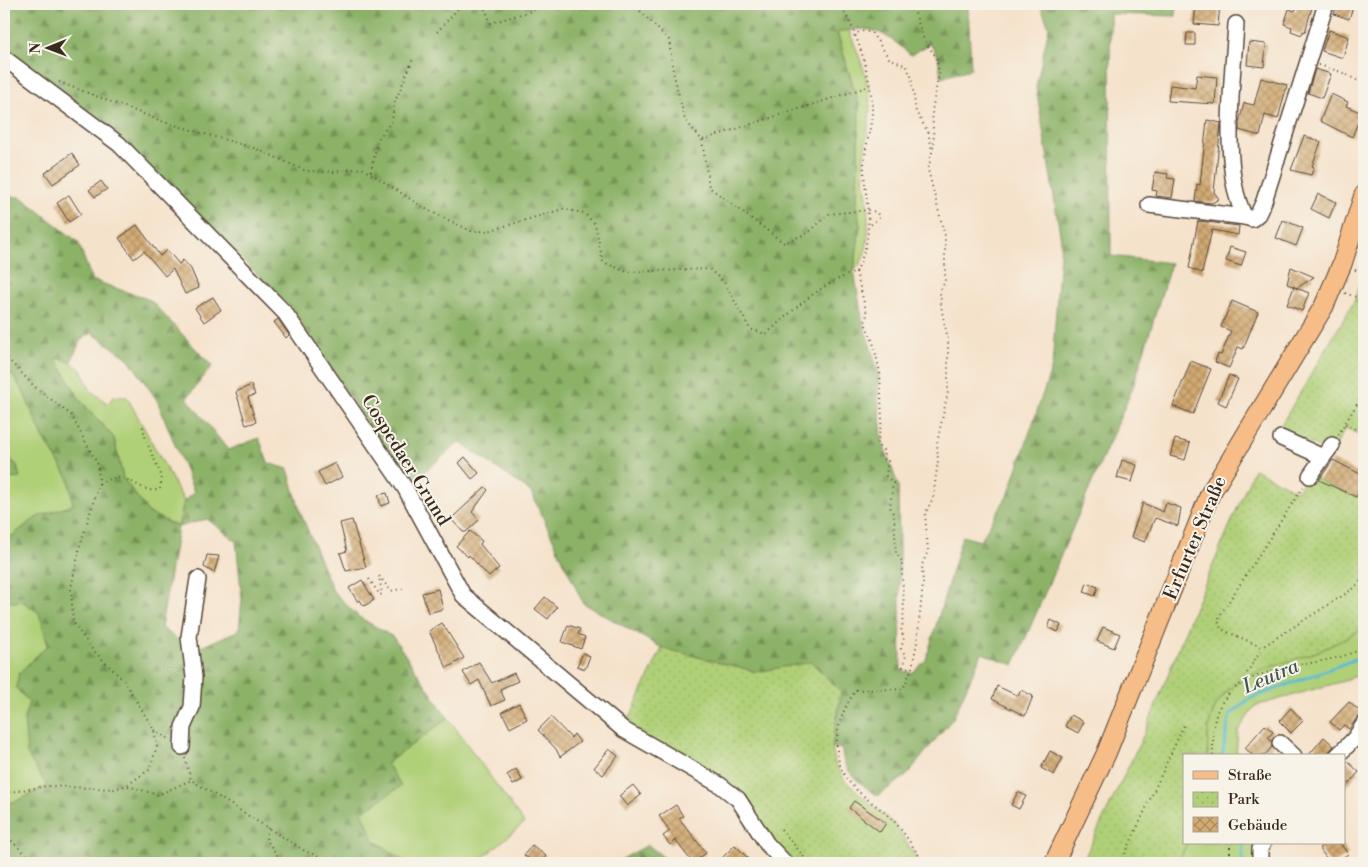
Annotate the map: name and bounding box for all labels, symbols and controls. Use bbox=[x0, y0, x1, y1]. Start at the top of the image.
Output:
north arrow bbox=[22, 22, 72, 72]
text: N bbox=[27, 43, 45, 54]
street label: Cospedaer Grund bbox=[356, 390, 456, 530]
street label: Erfurter Straße bbox=[1158, 472, 1232, 604]
water label: Leutra bbox=[1238, 654, 1304, 700]
legend bbox=[1183, 754, 1346, 844]
text: Straße bbox=[1228, 766, 1272, 785]
text: Park bbox=[1228, 790, 1260, 809]
text: Gebäude bbox=[1228, 816, 1287, 835]

